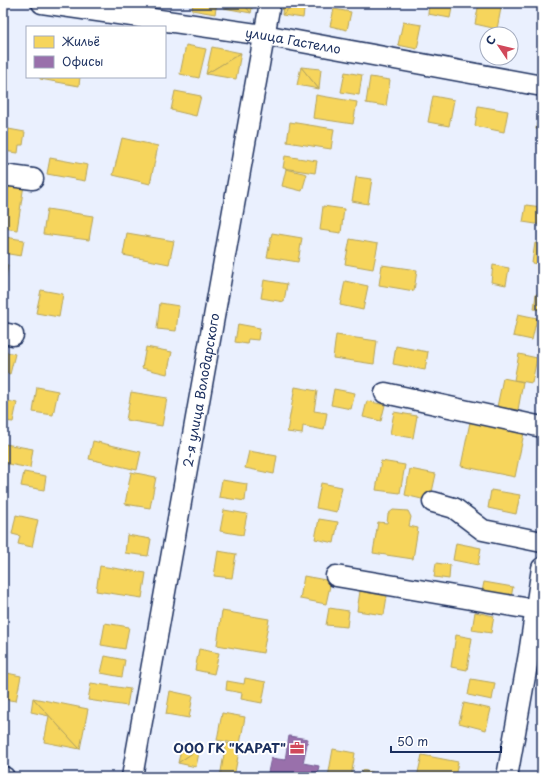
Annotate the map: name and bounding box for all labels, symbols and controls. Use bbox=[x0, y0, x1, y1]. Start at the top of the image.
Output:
street label: улица Гастелло bbox=[244, 22, 343, 58]
legend bbox=[26, 26, 166, 78]
north arrow bbox=[479, 26, 519, 66]
text: Жильё bbox=[61, 32, 100, 50]
text: С bbox=[481, 32, 500, 48]
text: Офисы bbox=[62, 52, 103, 70]
street label: 2-я улица Володарского bbox=[177, 311, 224, 469]
scale bar bbox=[391, 728, 501, 754]
text: 50 m bbox=[397, 732, 428, 750]
place label: ООО ГК "КАРАТ" bbox=[173, 738, 286, 757]
office icon: ООО ГК "КАРАТ" bbox=[289, 740, 305, 756]

